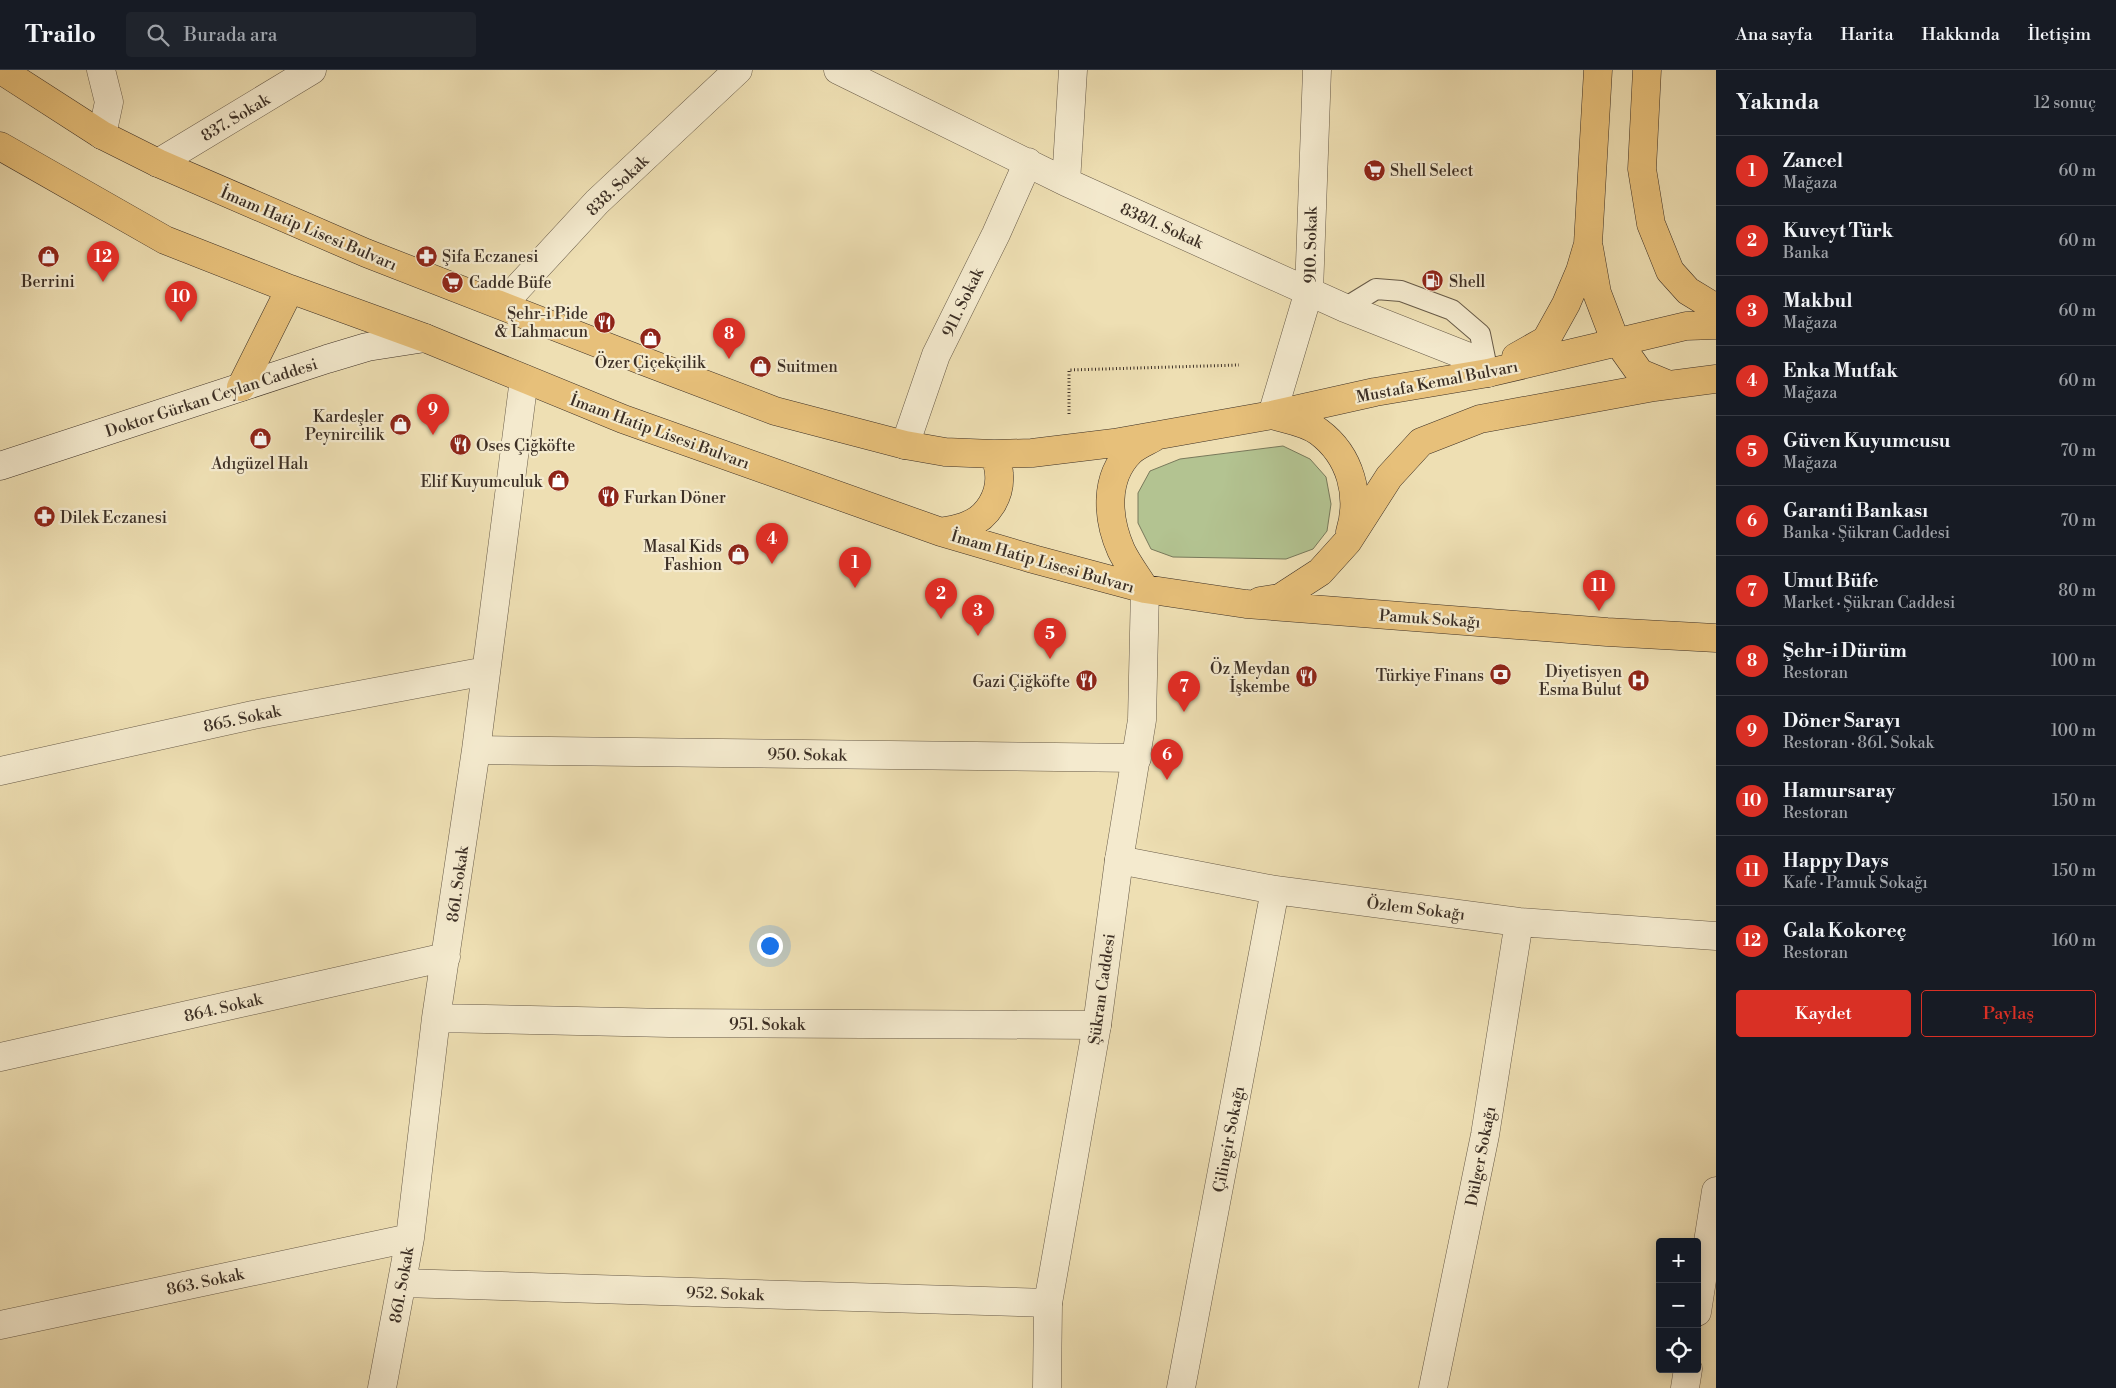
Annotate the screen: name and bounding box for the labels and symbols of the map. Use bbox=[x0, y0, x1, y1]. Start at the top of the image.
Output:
street label: 837. Sokak bbox=[198, 89, 275, 146]
street label: 838. Sokak bbox=[582, 150, 654, 220]
supermarket icon: Shell Select bbox=[1362, 158, 1386, 182]
place label: Shell Select bbox=[1390, 161, 1474, 181]
street label: İmam Hatip Lisesi Bulvarı bbox=[217, 181, 401, 275]
street label: 838/1. Sokak bbox=[1117, 199, 1208, 254]
street label: 910. Sokak bbox=[1300, 205, 1322, 283]
pin: 12 bbox=[87, 241, 119, 282]
pharmacy icon: Şifa Eczanesi bbox=[414, 244, 438, 268]
shop icon: Berrini bbox=[36, 245, 60, 269]
place label: Şifa Eczanesi bbox=[442, 247, 538, 267]
street label: 911. Sokak bbox=[938, 263, 989, 340]
fuel station icon: Shell bbox=[1421, 269, 1445, 293]
supermarket icon: Cadde Büfe bbox=[441, 270, 465, 294]
place label: Berrini bbox=[20, 272, 75, 292]
place label: Shell bbox=[1449, 272, 1486, 292]
place label: Cadde Büfe bbox=[469, 273, 552, 293]
pin: 10 bbox=[165, 281, 197, 322]
place label: Şehr-i Pide & Lahmacun bbox=[495, 304, 588, 342]
restaurant icon: Şehr-i Pide & Lahmacun bbox=[592, 310, 616, 334]
pin: 8 bbox=[713, 318, 745, 359]
shop icon: Özer Çiçekçilik bbox=[638, 326, 662, 350]
place label: Özer Çiçekçilik bbox=[595, 351, 707, 373]
street label: Doktor Gürkan Ceylan Caddesi bbox=[103, 354, 320, 442]
shop icon: Suitmen bbox=[749, 354, 773, 378]
street label: Mustafa Kemal Bulvarı bbox=[1354, 356, 1520, 408]
place label: Suitmen bbox=[777, 357, 838, 377]
street label: İmam Hatip Lisesi Bulvarı bbox=[567, 388, 753, 474]
pin: 9 bbox=[417, 394, 449, 435]
place label: Kardeşler Peynircilik bbox=[305, 407, 386, 445]
shop icon: Kardeşler Peynircilik bbox=[388, 413, 412, 437]
shop icon: Adıgüzel Halı bbox=[248, 427, 272, 451]
restaurant icon: Oses Çiğköfte bbox=[448, 433, 472, 457]
place label: Oses Çiğköfte bbox=[476, 436, 575, 456]
place label: Adıgüzel Halı bbox=[210, 454, 309, 474]
shop icon: Elif Kuyumculuk bbox=[546, 469, 570, 493]
place label: Elif Kuyumculuk bbox=[420, 472, 544, 492]
restaurant icon: Furkan Döner bbox=[596, 485, 620, 509]
place label: Furkan Döner bbox=[624, 488, 726, 508]
pharmacy icon: Dilek Eczanesi bbox=[32, 505, 56, 529]
place label: Dilek Eczanesi bbox=[60, 508, 167, 528]
pin: 4 bbox=[756, 523, 788, 564]
street label: İmam Hatip Lisesi Bulvarı bbox=[949, 524, 1137, 598]
place label: Masal Kids Fashion bbox=[644, 537, 722, 575]
shop icon: Masal Kids Fashion bbox=[726, 543, 750, 567]
pin: 1 bbox=[839, 547, 871, 588]
pin: 11 bbox=[1583, 570, 1615, 611]
pin: 2 bbox=[925, 578, 957, 619]
pin: 3 bbox=[962, 595, 994, 636]
street label: Pamuk Sokağı bbox=[1379, 605, 1481, 633]
pin: 5 bbox=[1034, 618, 1066, 659]
place label: Öz Meydan İşkembe bbox=[1210, 657, 1290, 697]
place label: Diyetisyen Esma Bulut bbox=[1539, 662, 1622, 700]
bank icon: Türkiye Finans bbox=[1488, 663, 1512, 687]
restaurant icon: Öz Meydan İşkembe bbox=[1294, 665, 1318, 689]
place label: Türkiye Finans bbox=[1376, 666, 1484, 686]
hospital icon: Diyetisyen Esma Bulut bbox=[1626, 668, 1650, 692]
restaurant icon: Gazi Çiğköfte bbox=[1074, 669, 1098, 693]
pin: 7 bbox=[1168, 671, 1200, 712]
place label: Gazi Çiğköfte bbox=[972, 672, 1070, 692]
street label: 865. Sokak bbox=[202, 701, 284, 737]
pin: 6 bbox=[1151, 739, 1183, 780]
street label: 950. Sokak bbox=[767, 744, 849, 766]
street label: 861. Sokak bbox=[443, 843, 473, 923]
street label: Özlem Sokağı bbox=[1366, 891, 1466, 925]
street label: Şükran Caddesi bbox=[1084, 932, 1120, 1046]
your location bbox=[757, 933, 783, 959]
street label: 864. Sokak bbox=[182, 989, 266, 1027]
street label: 951. Sokak bbox=[729, 1015, 807, 1035]
street label: Çilingir Sokağı bbox=[1209, 1084, 1249, 1194]
street label: Dülger Sokağı bbox=[1461, 1105, 1500, 1208]
street label: 861. Sokak bbox=[385, 1244, 419, 1325]
street label: 863. Sokak bbox=[165, 1264, 247, 1300]
street label: 952. Sokak bbox=[686, 1283, 766, 1305]

